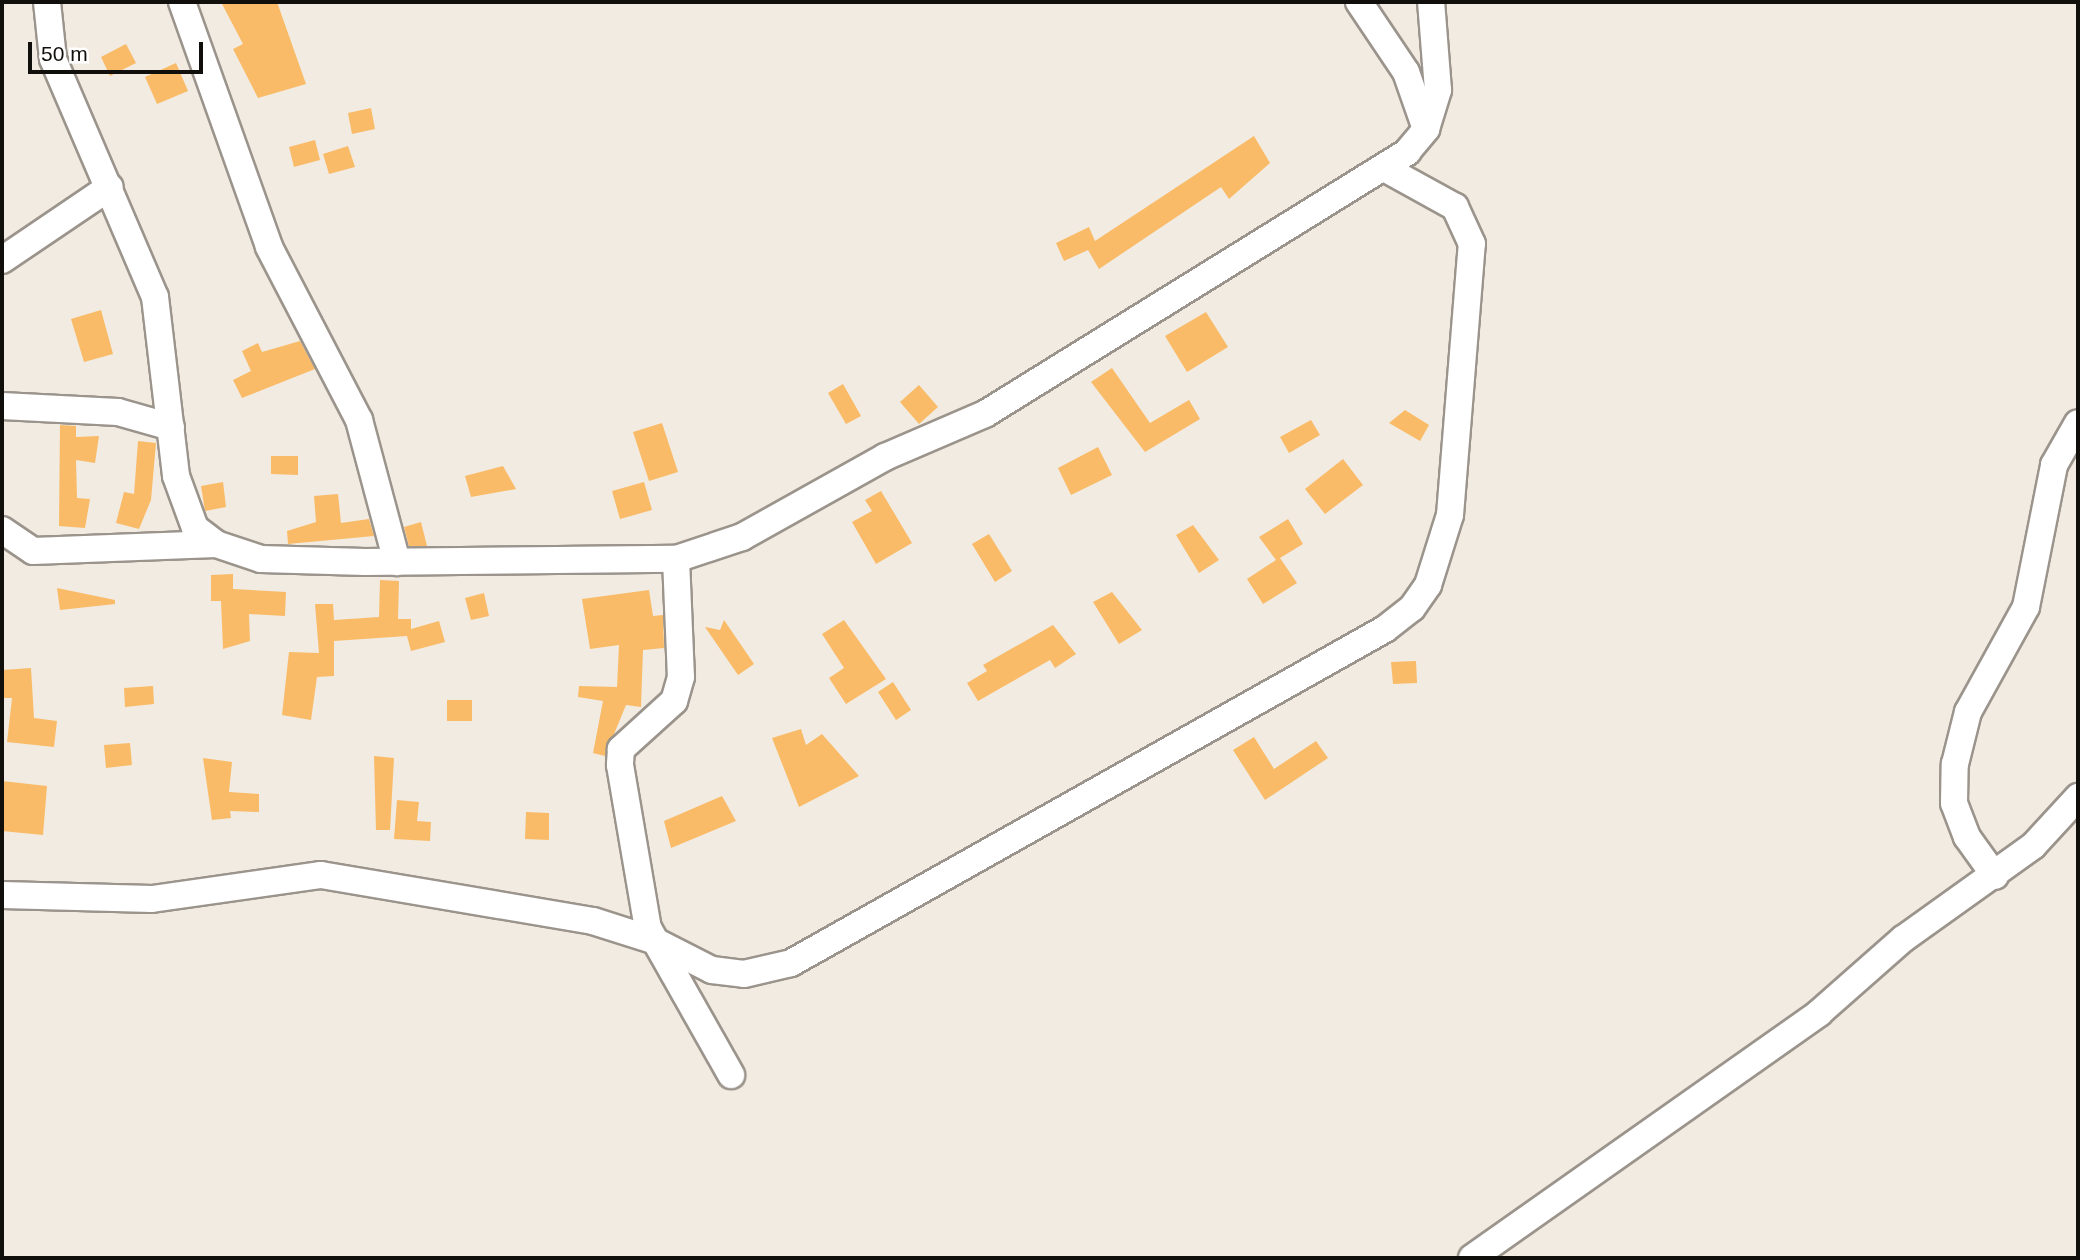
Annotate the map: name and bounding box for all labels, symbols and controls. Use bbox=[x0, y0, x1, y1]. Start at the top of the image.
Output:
scale bar bbox=[32, 28, 206, 72]
text: 50 m bbox=[41, 42, 88, 65]

